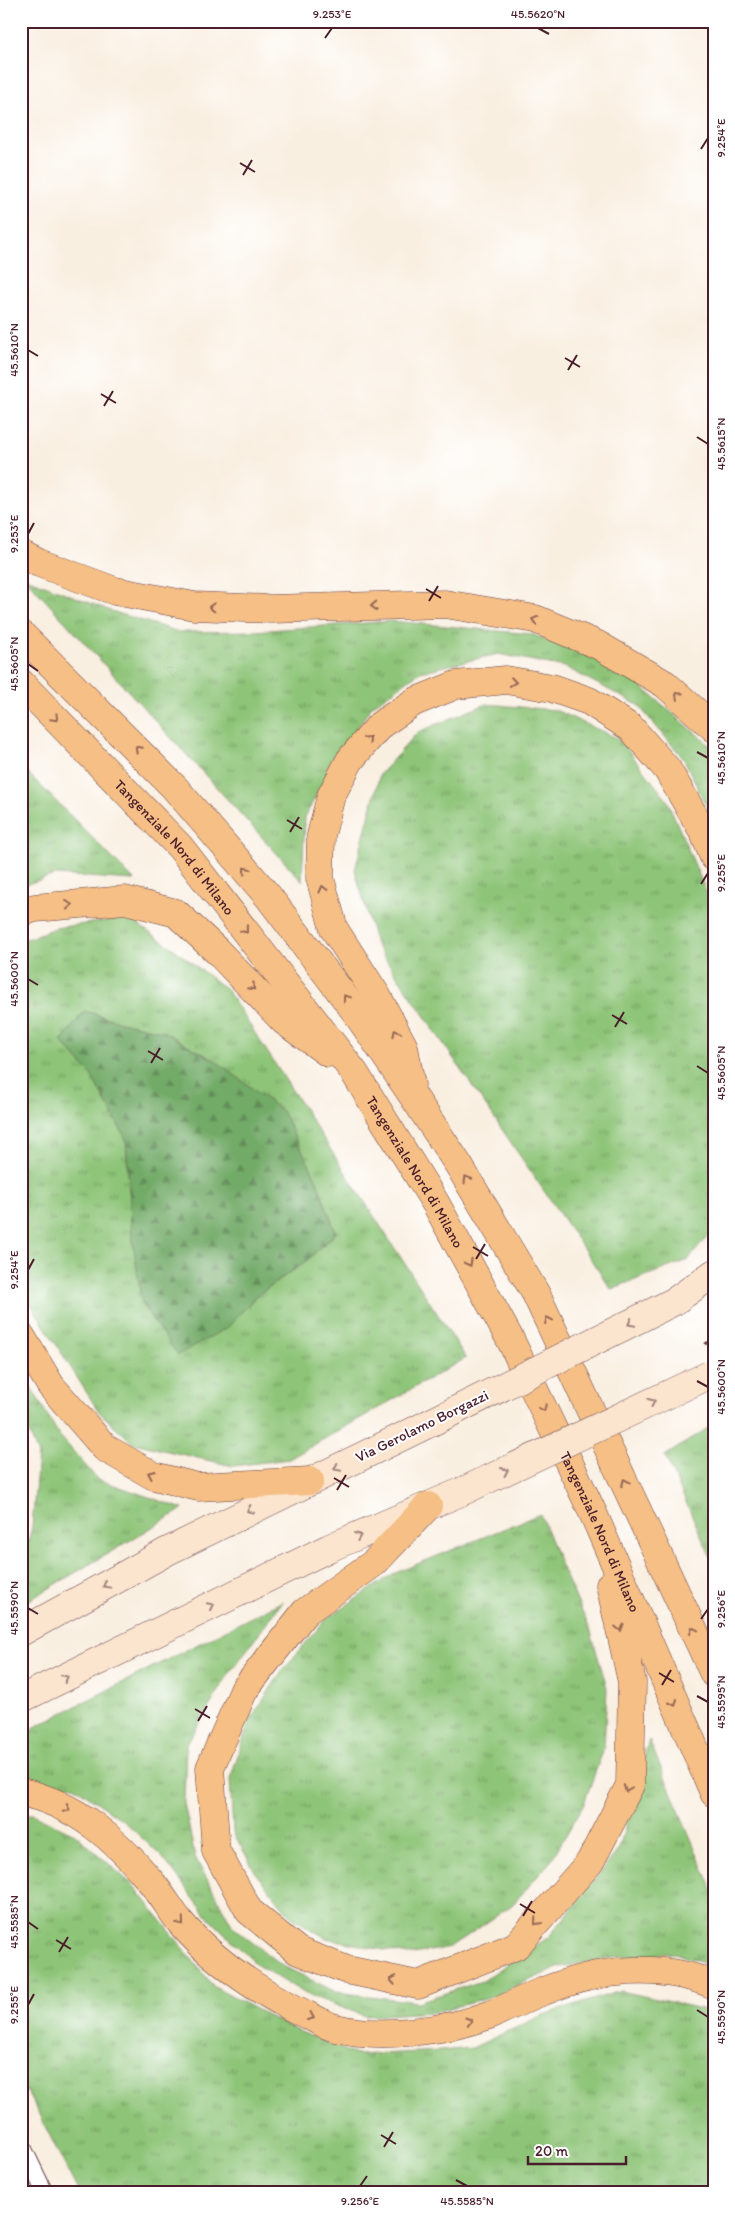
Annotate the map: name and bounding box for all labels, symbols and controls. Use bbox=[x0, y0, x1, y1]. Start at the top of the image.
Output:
text: 9.253°E bbox=[313, 7, 352, 21]
text: 45.5620°N bbox=[511, 7, 565, 21]
text: 9.254°E bbox=[714, 118, 728, 158]
text: 45.5610°N bbox=[7, 323, 21, 377]
text: 45.5615°N bbox=[714, 418, 728, 470]
text: 9.253°E bbox=[7, 514, 21, 553]
one-way arrow bbox=[207, 601, 215, 612]
one-way arrow bbox=[370, 601, 378, 611]
one-way arrow bbox=[531, 616, 540, 626]
text: 45.5605°N bbox=[7, 637, 21, 691]
one-way arrow bbox=[509, 676, 518, 686]
one-way arrow bbox=[674, 692, 683, 701]
one-way arrow bbox=[49, 713, 58, 722]
text: 45.5610°N bbox=[714, 731, 728, 785]
one-way arrow bbox=[362, 736, 371, 745]
one-way arrow bbox=[134, 746, 143, 755]
street label: Tangenziale Nord di Milano bbox=[110, 776, 238, 919]
text: 9.255°E bbox=[714, 853, 728, 892]
one-way arrow bbox=[242, 867, 251, 876]
one-way arrow bbox=[319, 885, 329, 893]
one-way arrow bbox=[66, 900, 74, 911]
one-way arrow bbox=[239, 925, 248, 934]
text: 45.5600°N bbox=[7, 951, 21, 1007]
one-way arrow bbox=[246, 982, 255, 991]
one-way arrow bbox=[343, 995, 351, 1004]
one-way arrow bbox=[392, 1029, 402, 1038]
text: 45.5605°N bbox=[714, 1046, 728, 1100]
street label: Tangenziale Nord di Milano bbox=[362, 1093, 467, 1251]
one-way arrow bbox=[463, 1176, 473, 1185]
text: 9.254°E bbox=[7, 1250, 21, 1290]
one-way arrow bbox=[463, 1258, 473, 1267]
one-way arrow bbox=[544, 1316, 554, 1325]
one-way arrow bbox=[627, 1317, 636, 1327]
text: 45.5600°N bbox=[714, 1359, 728, 1415]
street label: Via Gerolamo Borgazzi bbox=[352, 1386, 492, 1466]
one-way arrow bbox=[647, 1397, 656, 1408]
one-way arrow bbox=[537, 1403, 547, 1412]
street label: Tangenziale Nord di Milano bbox=[556, 1448, 644, 1615]
one-way arrow bbox=[333, 1462, 342, 1472]
one-way arrow bbox=[500, 1467, 509, 1477]
one-way arrow bbox=[148, 1470, 157, 1480]
one-way arrow bbox=[621, 1479, 631, 1488]
one-way arrow bbox=[247, 1504, 256, 1514]
one-way arrow bbox=[353, 1532, 361, 1542]
one-way arrow bbox=[103, 1579, 112, 1589]
text: 45.5590°N bbox=[7, 1581, 21, 1635]
text: 9.256°E bbox=[714, 1589, 728, 1628]
one-way arrow bbox=[206, 1602, 215, 1612]
one-way arrow bbox=[614, 1624, 625, 1633]
one-way arrow bbox=[689, 1626, 700, 1635]
one-way arrow bbox=[60, 1674, 69, 1684]
text: 45.5595°N bbox=[714, 1675, 728, 1729]
one-way arrow bbox=[667, 1698, 678, 1707]
one-way arrow bbox=[623, 1784, 633, 1793]
one-way arrow bbox=[61, 1803, 70, 1813]
text: 45.5585°N bbox=[7, 1895, 21, 1949]
one-way arrow bbox=[175, 1916, 184, 1925]
one-way arrow bbox=[534, 1917, 543, 1926]
one-way arrow bbox=[389, 1975, 397, 1985]
text: 9.255°E bbox=[7, 1985, 21, 2024]
text: 45.5590°N bbox=[714, 1990, 728, 2044]
one-way arrow bbox=[305, 2010, 314, 2020]
one-way arrow bbox=[464, 2017, 472, 2027]
scale bar bbox=[528, 2134, 625, 2166]
text: 20 m bbox=[535, 2142, 569, 2160]
text: 9.256°E bbox=[341, 2194, 380, 2208]
text: 45.5585°N bbox=[440, 2194, 494, 2208]

